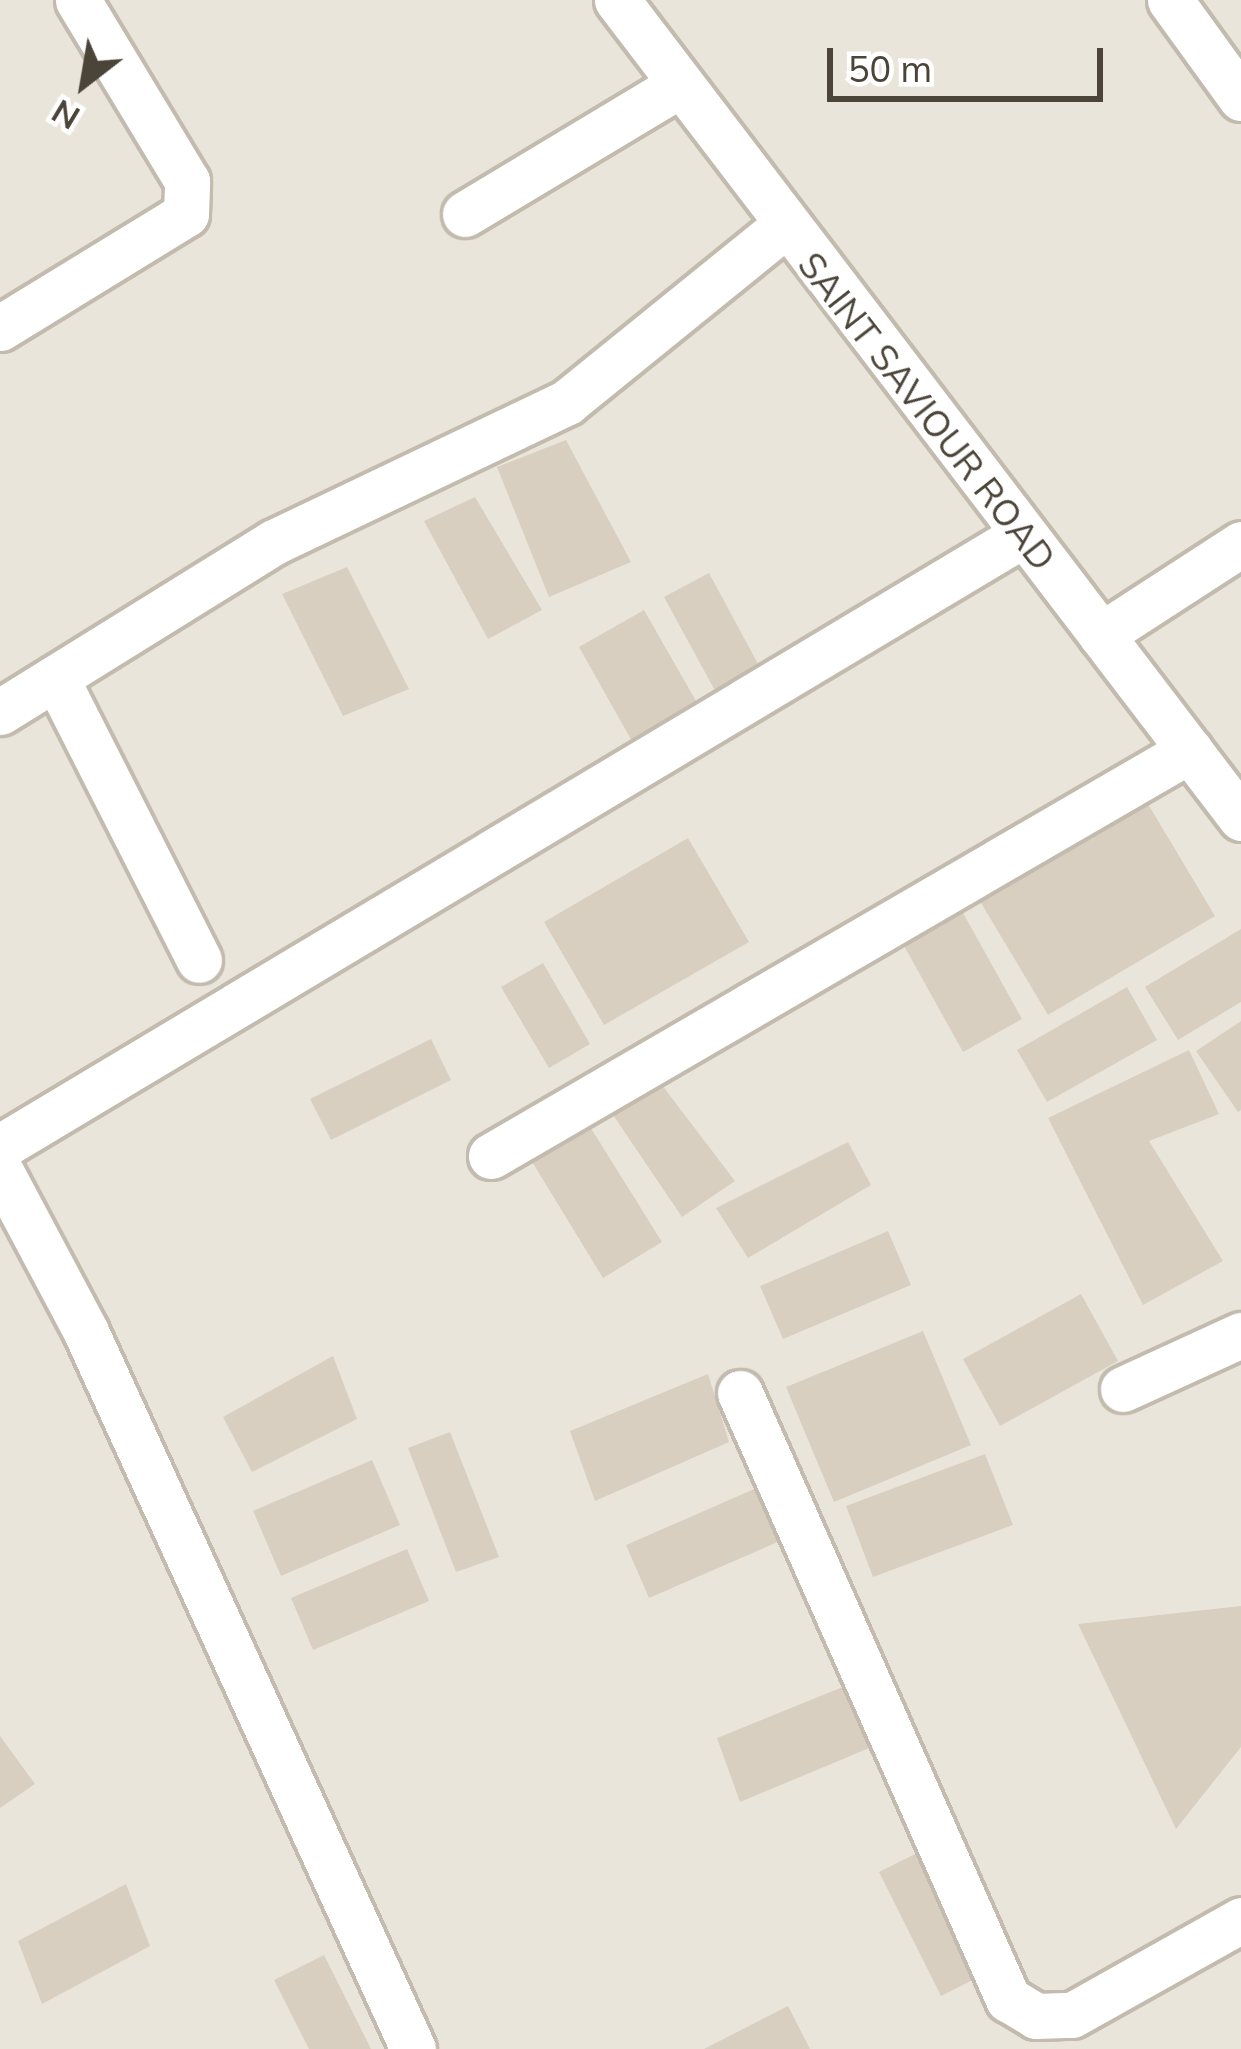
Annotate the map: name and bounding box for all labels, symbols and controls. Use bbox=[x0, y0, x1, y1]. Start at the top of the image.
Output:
north arrow bbox=[24, 24, 144, 144]
scale bar bbox=[833, 24, 1109, 98]
text: 50 m bbox=[848, 46, 932, 91]
text: N bbox=[44, 91, 86, 139]
street label: SAINT SAVIOUR ROAD bbox=[790, 244, 1064, 578]

